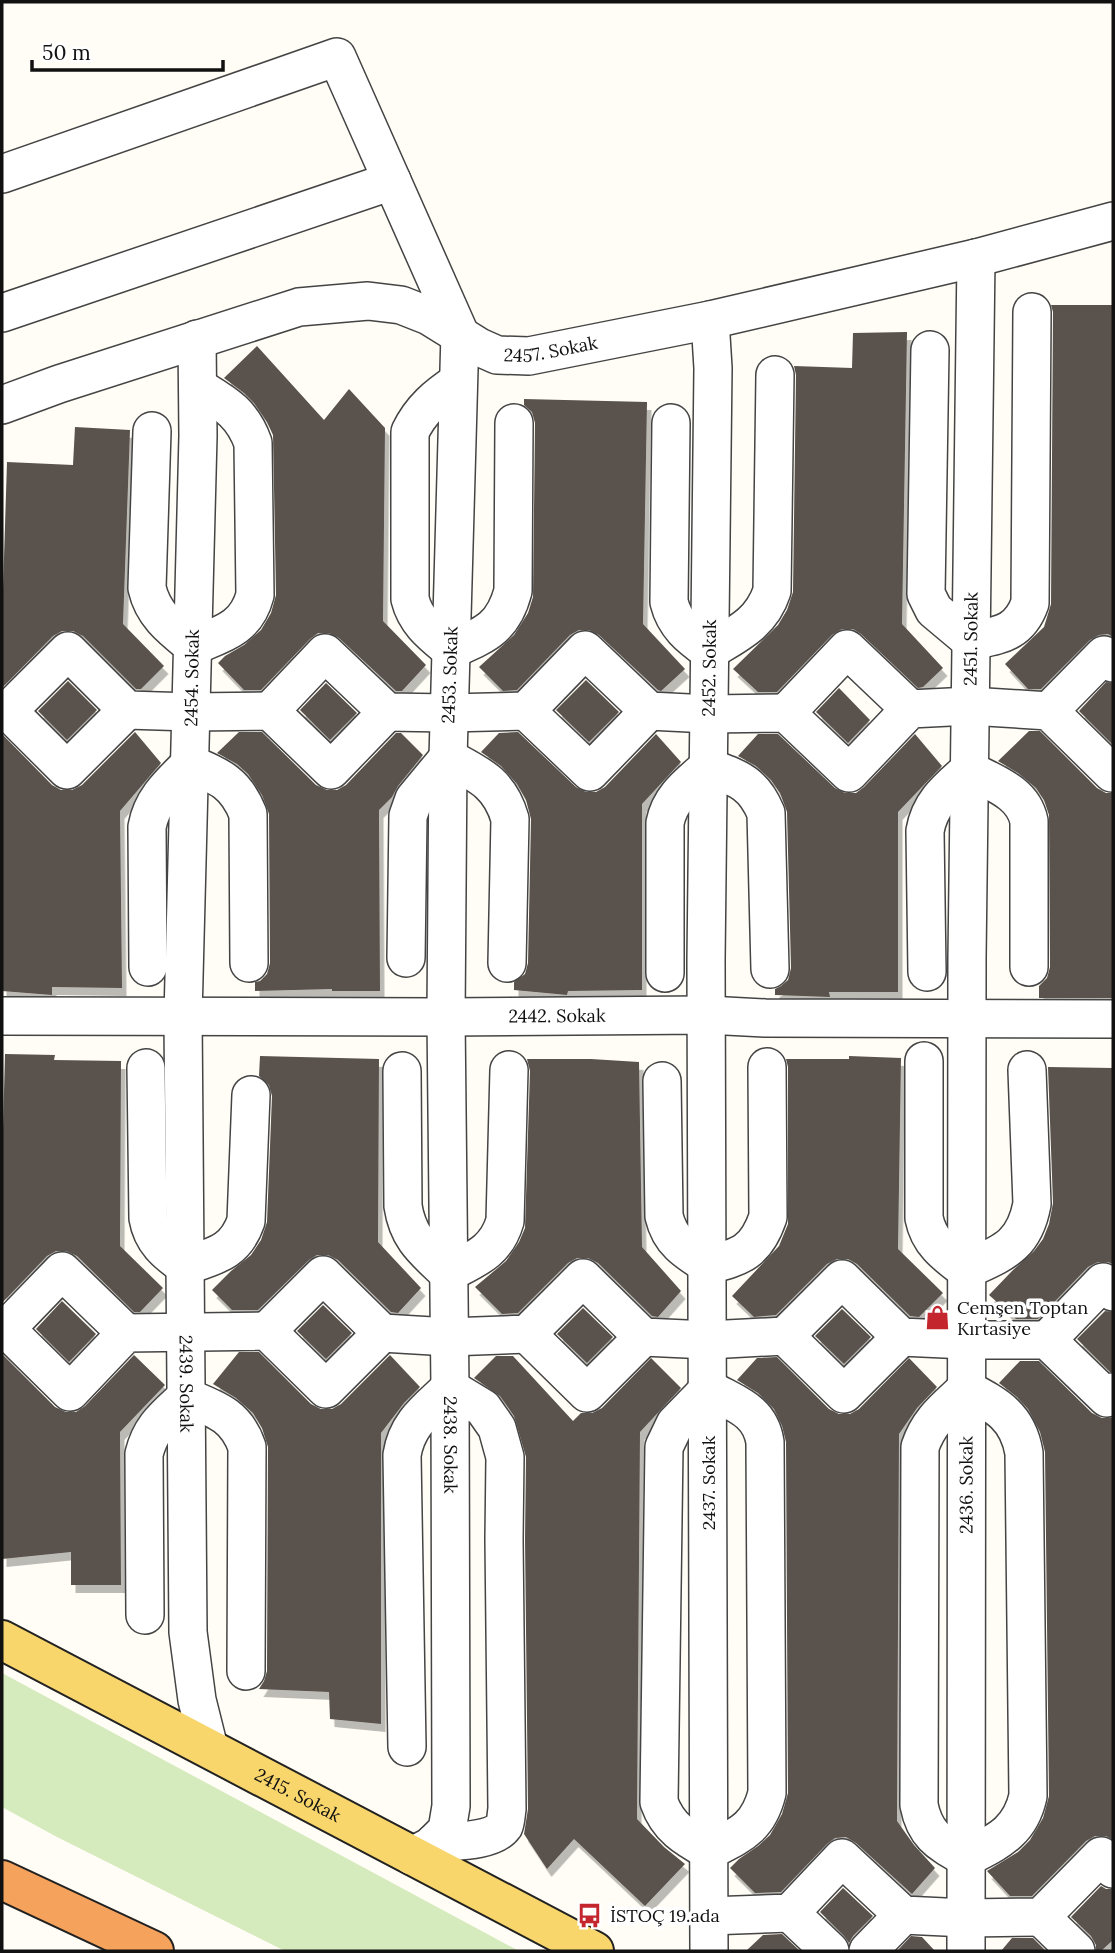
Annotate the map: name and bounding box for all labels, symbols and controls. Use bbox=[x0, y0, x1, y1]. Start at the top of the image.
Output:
scale bar bbox=[32, 28, 222, 72]
text: 50 m bbox=[42, 39, 91, 66]
street label: 2457. Sokak bbox=[503, 331, 600, 367]
street label: 2451. Sokak bbox=[958, 592, 983, 686]
street label: 2452. Sokak bbox=[697, 619, 721, 717]
street label: 2453. Sokak bbox=[436, 626, 463, 724]
street label: 2454. Sokak bbox=[179, 629, 204, 727]
street label: 2442. Sokak bbox=[508, 1004, 606, 1028]
place label: Cemşen Toptan Kırtasiye bbox=[957, 1296, 1088, 1340]
shop icon: Cemşen Toptan Kırtasiye bbox=[923, 1304, 951, 1332]
street label: 2439. Sokak bbox=[175, 1335, 198, 1433]
street label: 2438. Sokak bbox=[439, 1396, 462, 1494]
street label: 2437. Sokak bbox=[697, 1435, 720, 1530]
street label: 2436. Sokak bbox=[954, 1436, 978, 1534]
street label: 2415. Sokak bbox=[251, 1763, 345, 1827]
bus stop icon: İSTOÇ 19.ada bbox=[576, 1902, 604, 1930]
place label: İSTOÇ 19.ada bbox=[610, 1904, 720, 1927]

